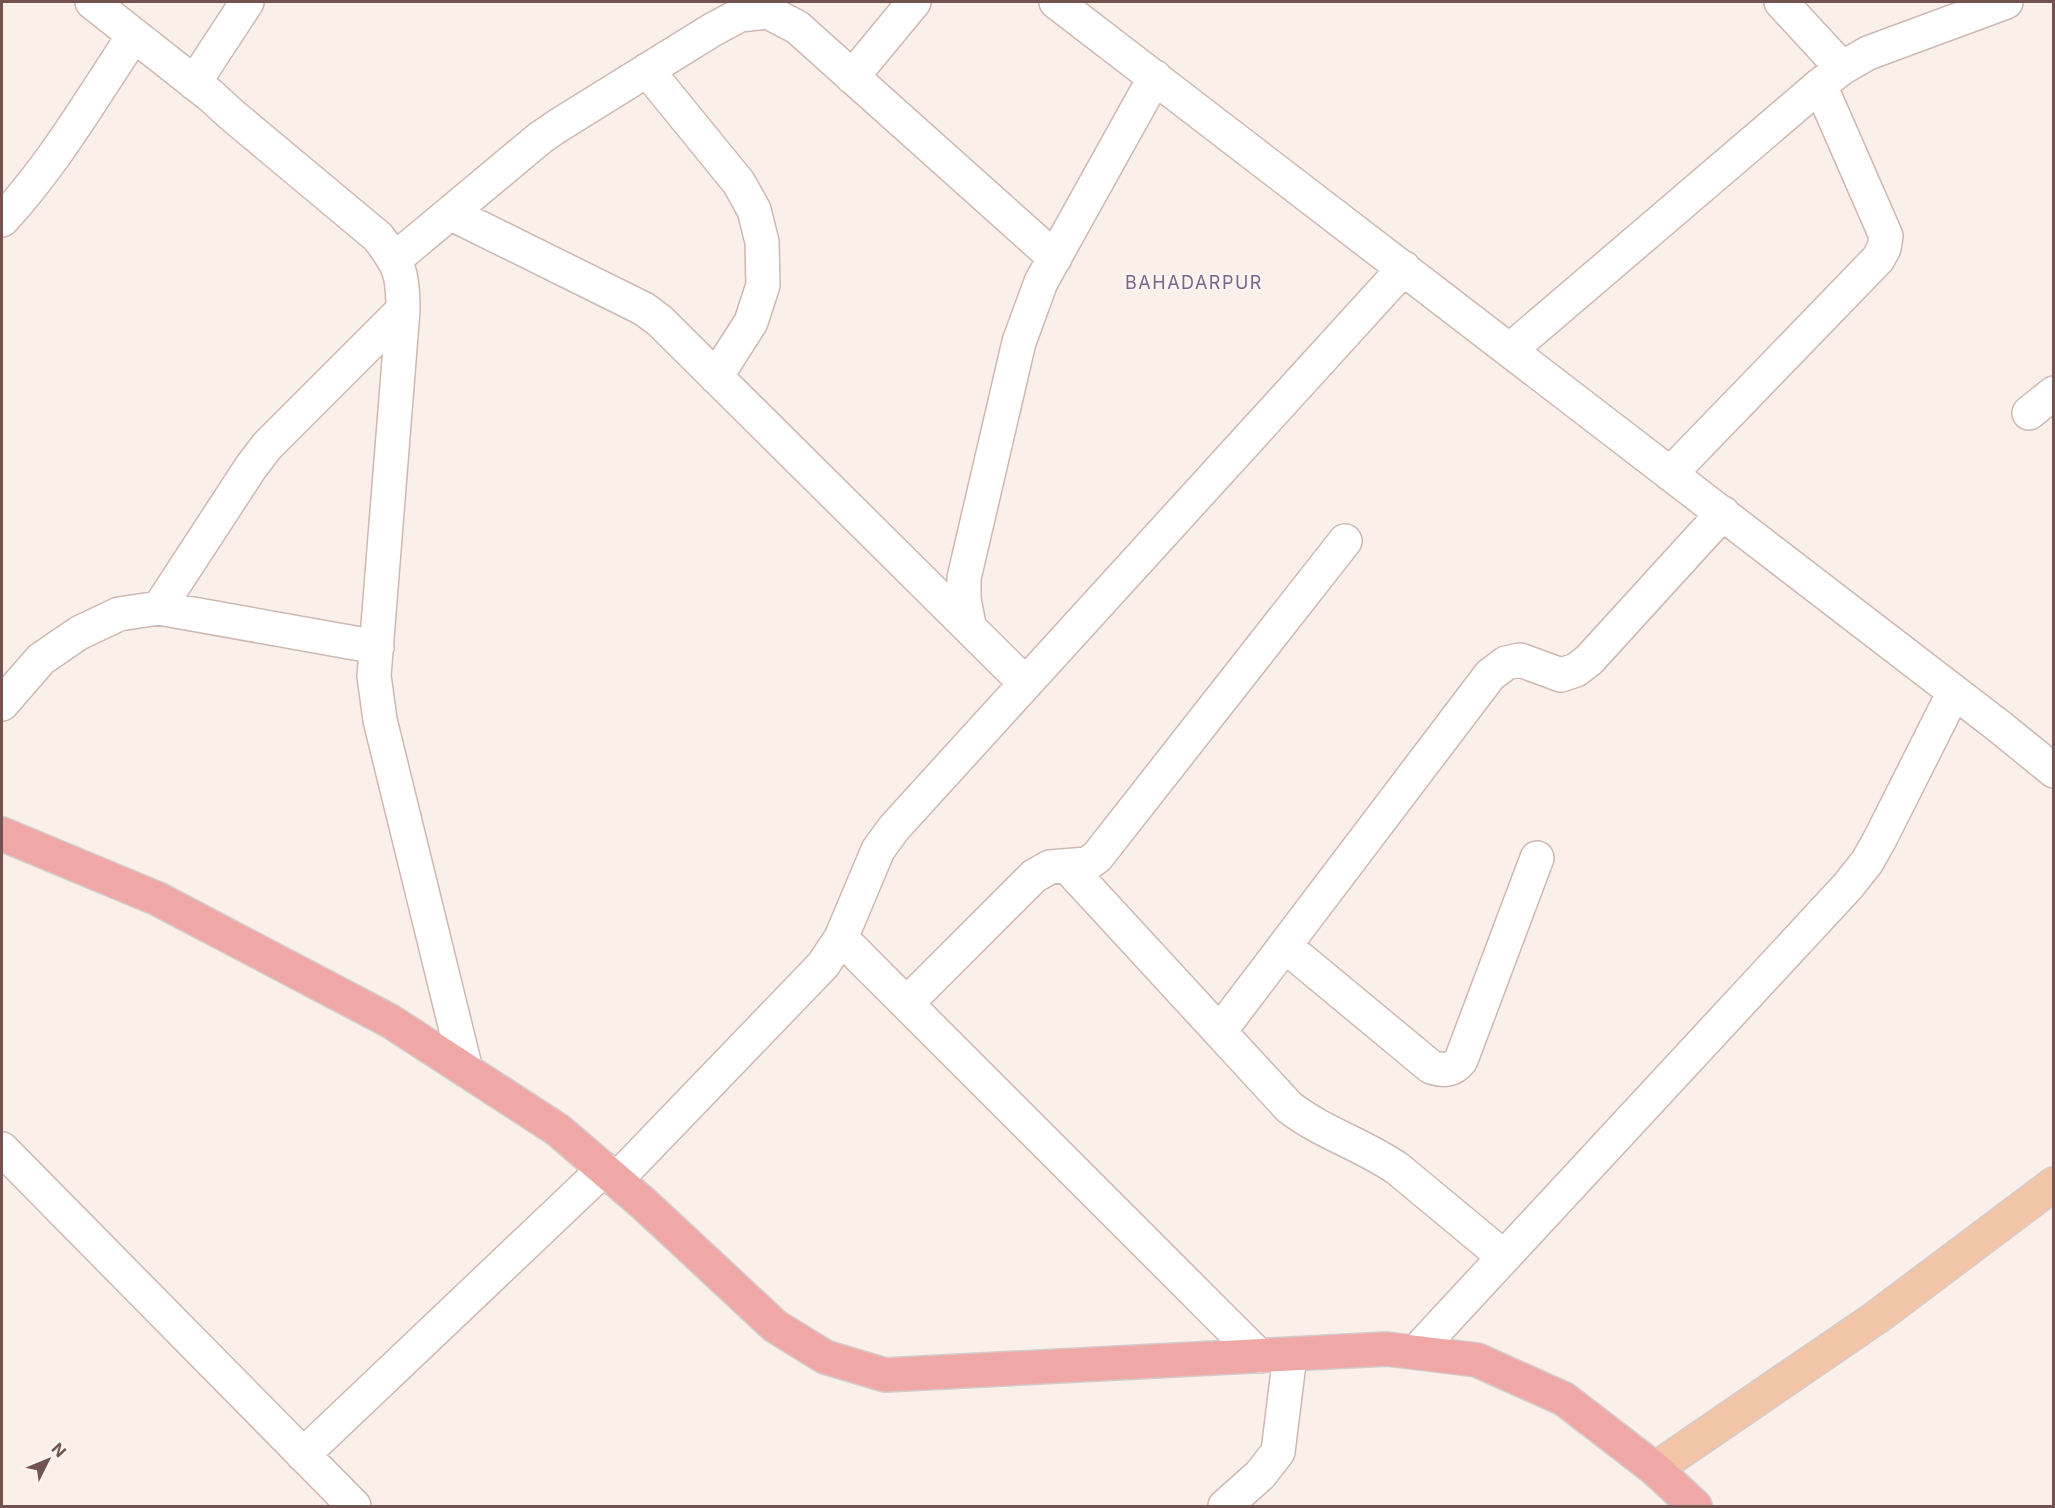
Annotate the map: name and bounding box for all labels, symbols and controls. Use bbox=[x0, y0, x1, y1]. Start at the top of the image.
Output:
district label: BAHADARPUR bbox=[1125, 272, 1263, 293]
north arrow bbox=[18, 1430, 78, 1490]
text: N bbox=[47, 1438, 70, 1461]

